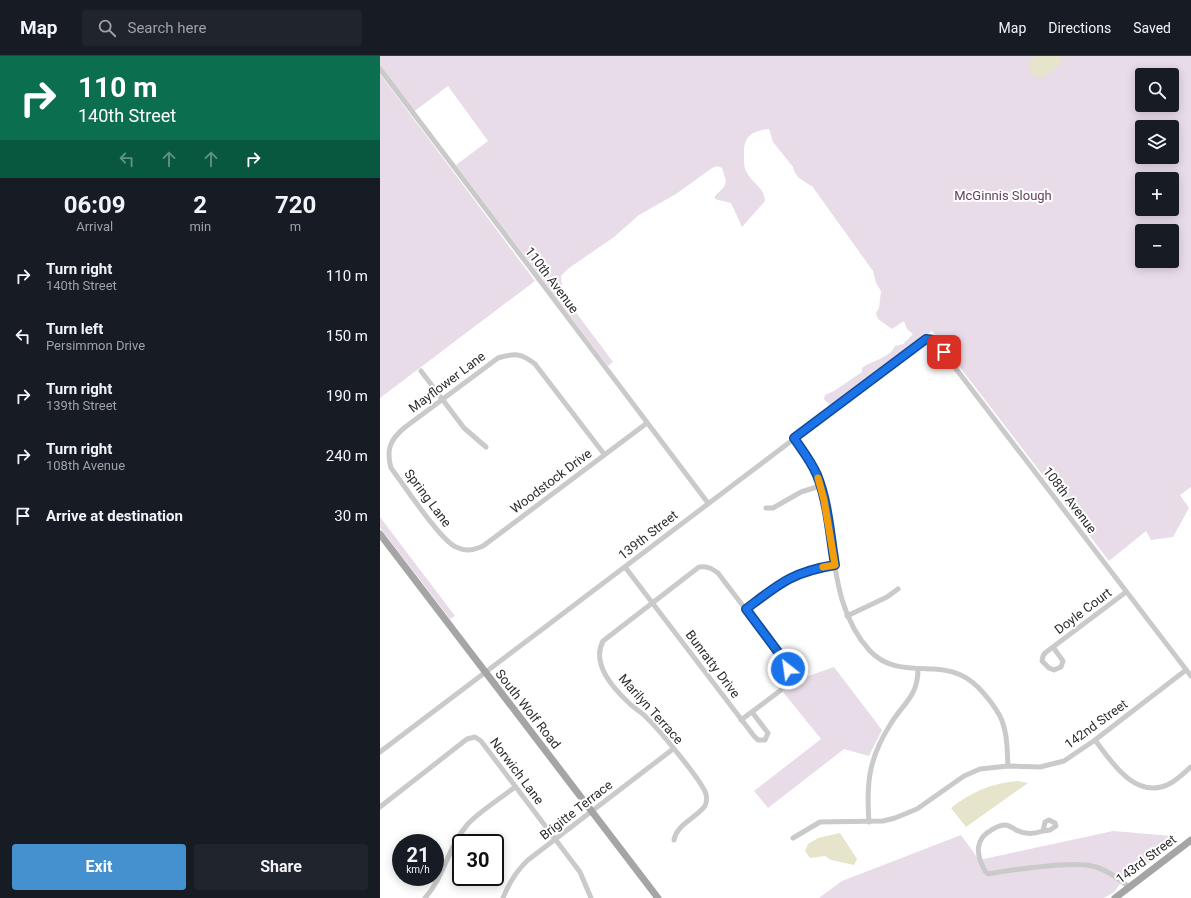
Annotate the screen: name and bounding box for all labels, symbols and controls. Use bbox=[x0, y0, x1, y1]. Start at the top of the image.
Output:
search box bbox=[82, 10, 362, 46]
text: Map bbox=[20, 16, 58, 39]
icon: search bbox=[96, 17, 118, 39]
text: Search here bbox=[128, 19, 206, 37]
text: Map bbox=[999, 20, 1026, 36]
text: Directions bbox=[1048, 20, 1111, 36]
text: Saved bbox=[1133, 20, 1171, 36]
map controls bbox=[1135, 68, 1179, 268]
button: search bbox=[1135, 68, 1179, 112]
text: 110 m bbox=[78, 71, 157, 104]
icon: right bbox=[12, 72, 64, 124]
text: 140th Street bbox=[78, 105, 176, 126]
button: layers bbox=[1135, 120, 1179, 164]
icon: left bbox=[116, 148, 138, 170]
icon: ahead bbox=[158, 148, 180, 170]
icon: ahead bbox=[200, 148, 222, 170]
icon: right bbox=[242, 148, 264, 170]
button: + bbox=[1135, 172, 1179, 216]
park label: McGinnis Slough bbox=[954, 188, 1052, 203]
text: 06:09 bbox=[64, 191, 126, 219]
text: 2 bbox=[193, 191, 207, 219]
text: 720 bbox=[275, 191, 316, 219]
text: Arrival bbox=[76, 219, 113, 234]
text: min bbox=[189, 219, 211, 234]
text: m bbox=[290, 219, 301, 234]
button: − bbox=[1135, 224, 1179, 268]
street label: 110th Avenue bbox=[522, 244, 582, 316]
text: Turn right bbox=[46, 260, 112, 278]
icon: right bbox=[12, 265, 34, 287]
text: 110 m bbox=[326, 267, 368, 285]
text: 140th Street bbox=[46, 278, 117, 293]
text: Turn left bbox=[46, 320, 103, 338]
icon: left bbox=[12, 325, 34, 347]
text: 150 m bbox=[326, 327, 368, 345]
pin bbox=[927, 335, 961, 369]
text: Persimmon Drive bbox=[46, 338, 145, 353]
icon: arrive bbox=[933, 341, 955, 363]
street label: Mayflower Lane bbox=[406, 348, 488, 416]
text: Turn right bbox=[46, 380, 112, 398]
icon: right bbox=[12, 385, 34, 407]
text: 190 m bbox=[326, 387, 368, 405]
text: 139th Street bbox=[46, 398, 117, 413]
text: Turn right bbox=[46, 440, 112, 458]
icon: right bbox=[12, 445, 34, 467]
street label: Woodstock Drive bbox=[508, 446, 595, 516]
text: 240 m bbox=[326, 447, 368, 465]
text: 108th Avenue bbox=[46, 458, 125, 473]
street label: 108th Avenue bbox=[1040, 464, 1100, 536]
street label: Spring Lane bbox=[401, 466, 455, 530]
icon: arrive bbox=[12, 505, 34, 527]
text: Arrive at destination bbox=[46, 507, 183, 525]
text: 30 m bbox=[334, 507, 368, 525]
street label: 139th Street bbox=[615, 507, 681, 563]
street label: Doyle Court bbox=[1052, 585, 1114, 637]
street label: Bunratty Drive bbox=[683, 627, 743, 701]
position arrow bbox=[767, 648, 809, 690]
street label: South Wolf Road bbox=[492, 666, 564, 752]
street label: Marilyn Terrace bbox=[616, 671, 686, 747]
street label: 142nd Street bbox=[1062, 696, 1130, 752]
street label: Norwich Lane bbox=[487, 735, 547, 807]
street label: Brigitte Terrace bbox=[537, 777, 615, 843]
street label: 143rd Street bbox=[1113, 832, 1179, 886]
speed limit sign: 30 bbox=[452, 834, 504, 886]
text: 21 bbox=[407, 843, 429, 867]
button: Exit bbox=[12, 844, 186, 890]
button: Share bbox=[194, 844, 368, 890]
text: km/h bbox=[406, 864, 430, 875]

